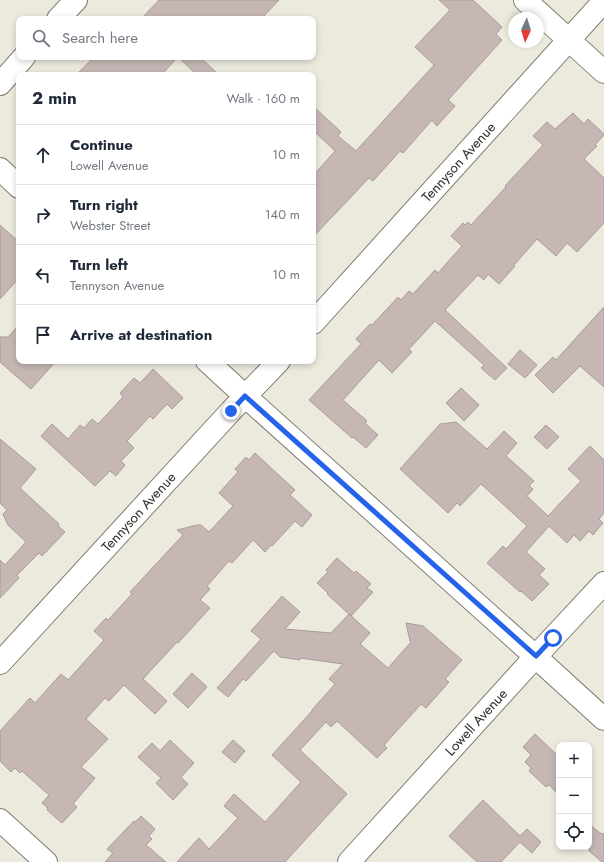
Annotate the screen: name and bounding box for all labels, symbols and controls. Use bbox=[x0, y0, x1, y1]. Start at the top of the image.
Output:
north arrow bbox=[508, 12, 544, 48]
search box bbox=[16, 16, 316, 60]
icon: search bbox=[30, 27, 52, 49]
text: Search here bbox=[62, 27, 138, 49]
text: 2 min bbox=[32, 86, 77, 110]
text: Walk · 160 m bbox=[227, 89, 300, 108]
street label: Tennyson Avenue bbox=[417, 118, 500, 206]
text: Continue bbox=[70, 134, 133, 156]
icon: ahead bbox=[32, 144, 54, 166]
text: 10 m bbox=[272, 145, 300, 164]
text: Lowell Avenue bbox=[70, 156, 148, 175]
text: Turn right bbox=[70, 194, 138, 216]
icon: right bbox=[32, 204, 54, 226]
text: 140 m bbox=[265, 205, 300, 224]
text: Webster Street bbox=[70, 216, 150, 235]
text: Turn left bbox=[70, 254, 128, 276]
icon: left bbox=[32, 264, 54, 286]
text: 10 m bbox=[272, 265, 300, 284]
text: Tennyson Avenue bbox=[70, 276, 164, 295]
icon: arrive bbox=[32, 324, 54, 346]
text: Arrive at destination bbox=[70, 324, 212, 346]
route end bbox=[222, 402, 240, 420]
street label: Tennyson Avenue bbox=[97, 468, 180, 556]
route start bbox=[544, 629, 562, 647]
street label: Lowell Avenue bbox=[440, 684, 512, 760]
map controls bbox=[556, 742, 592, 850]
button: + bbox=[556, 742, 592, 778]
button: − bbox=[556, 778, 592, 814]
button: locate bbox=[556, 814, 592, 850]

